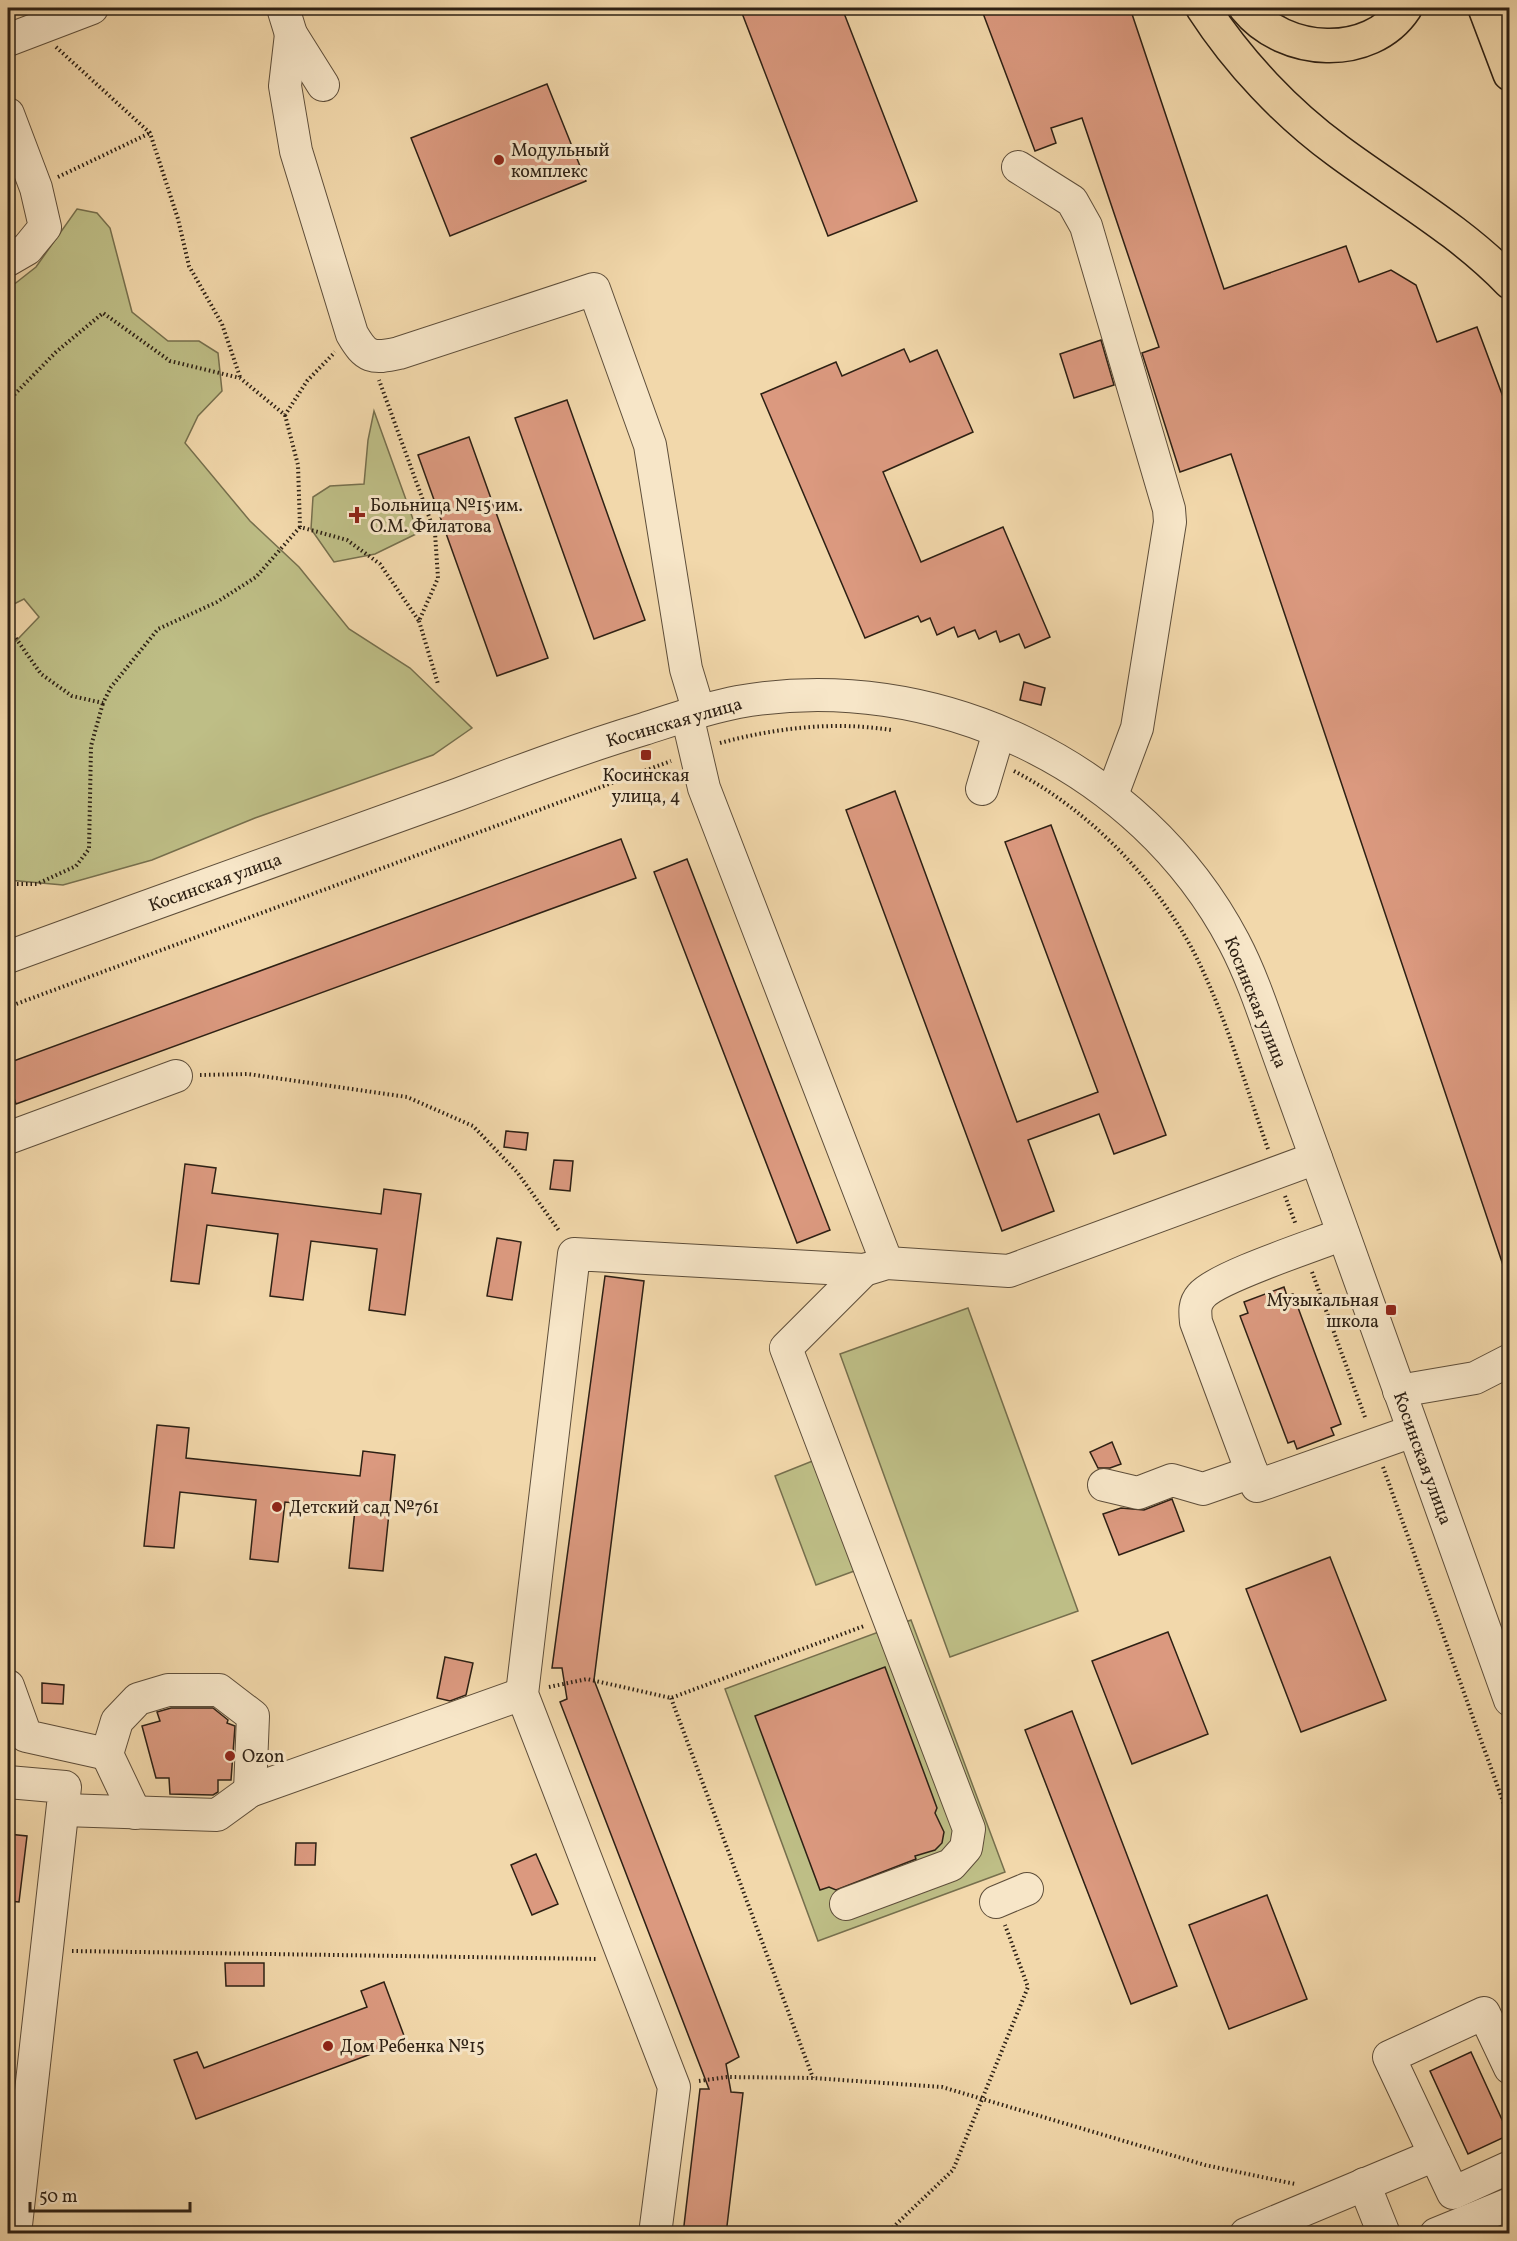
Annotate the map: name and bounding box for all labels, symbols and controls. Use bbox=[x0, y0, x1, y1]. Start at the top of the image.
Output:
place label: Модульный комплекс bbox=[511, 139, 609, 185]
marker: Модульный комплекс bbox=[492, 153, 506, 167]
place label: Больница №15 им. О.М. Филатова bbox=[370, 494, 523, 540]
marker: Больница №15 им. О.М. Филатова bbox=[348, 506, 366, 524]
street label: Косинская улица bbox=[604, 692, 745, 755]
marker: Косинская улица, 4 bbox=[639, 748, 653, 762]
place label: Косинская улица, 4 bbox=[602, 764, 690, 810]
street label: Косинская улица bbox=[145, 848, 286, 919]
street label: Косинская улица bbox=[1217, 933, 1292, 1072]
place label: Музыкальная школа bbox=[1266, 1289, 1379, 1335]
marker: Музыкальная школа bbox=[1384, 1303, 1398, 1317]
street label: Косинская улица bbox=[1386, 1388, 1457, 1529]
place label: Детский сад №761 bbox=[289, 1496, 439, 1521]
marker: Детский сад №761 bbox=[270, 1500, 284, 1514]
place label: Ozon bbox=[242, 1745, 285, 1770]
marker: Ozon bbox=[223, 1749, 237, 1763]
place label: Дом Ребенка №15 bbox=[340, 2035, 485, 2060]
marker: Дом Ребенка №15 bbox=[321, 2039, 335, 2053]
scale bar bbox=[30, 2175, 190, 2213]
text: 50 m bbox=[39, 2185, 78, 2210]

